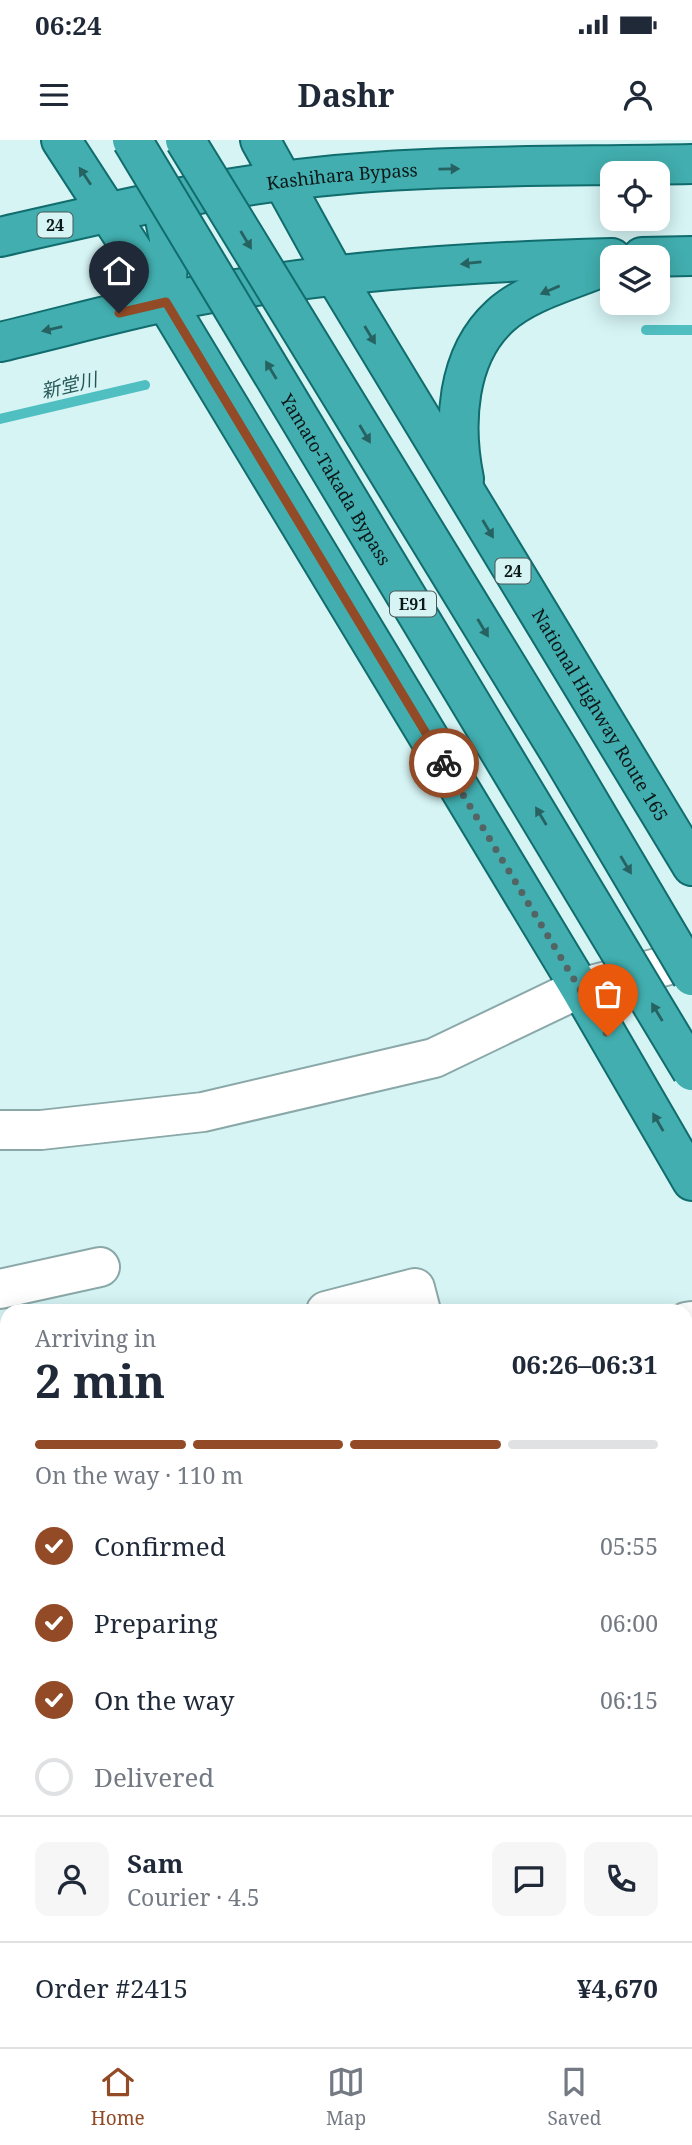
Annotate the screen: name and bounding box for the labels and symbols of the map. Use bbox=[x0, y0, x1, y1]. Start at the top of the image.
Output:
street label: Kashihara Bypass bbox=[265, 157, 418, 195]
one-way arrow bbox=[438, 164, 460, 175]
one-way arrow bbox=[78, 167, 92, 185]
road number: 24 bbox=[38, 212, 72, 237]
one-way arrow bbox=[239, 230, 252, 250]
pin bbox=[89, 241, 149, 313]
one-way arrow bbox=[460, 258, 482, 269]
one-way arrow bbox=[539, 285, 560, 296]
one-way arrow bbox=[41, 324, 63, 335]
one-way arrow bbox=[364, 325, 377, 344]
one-way arrow bbox=[265, 360, 278, 380]
water label: 新堂川 bbox=[38, 365, 102, 404]
street label: Yamato-Takada Bypass bbox=[275, 388, 397, 570]
one-way arrow bbox=[358, 425, 371, 444]
one-way arrow bbox=[482, 520, 494, 539]
road number: 24 bbox=[496, 558, 530, 584]
road number: E91 bbox=[390, 592, 436, 617]
street label: National Highway Route 165 bbox=[527, 604, 674, 825]
one-way arrow bbox=[477, 619, 490, 638]
courier bbox=[409, 728, 479, 798]
one-way arrow bbox=[535, 807, 548, 826]
one-way arrow bbox=[620, 855, 632, 874]
pin bbox=[578, 964, 638, 1036]
one-way arrow bbox=[651, 1002, 663, 1021]
one-way arrow bbox=[652, 1112, 664, 1131]

